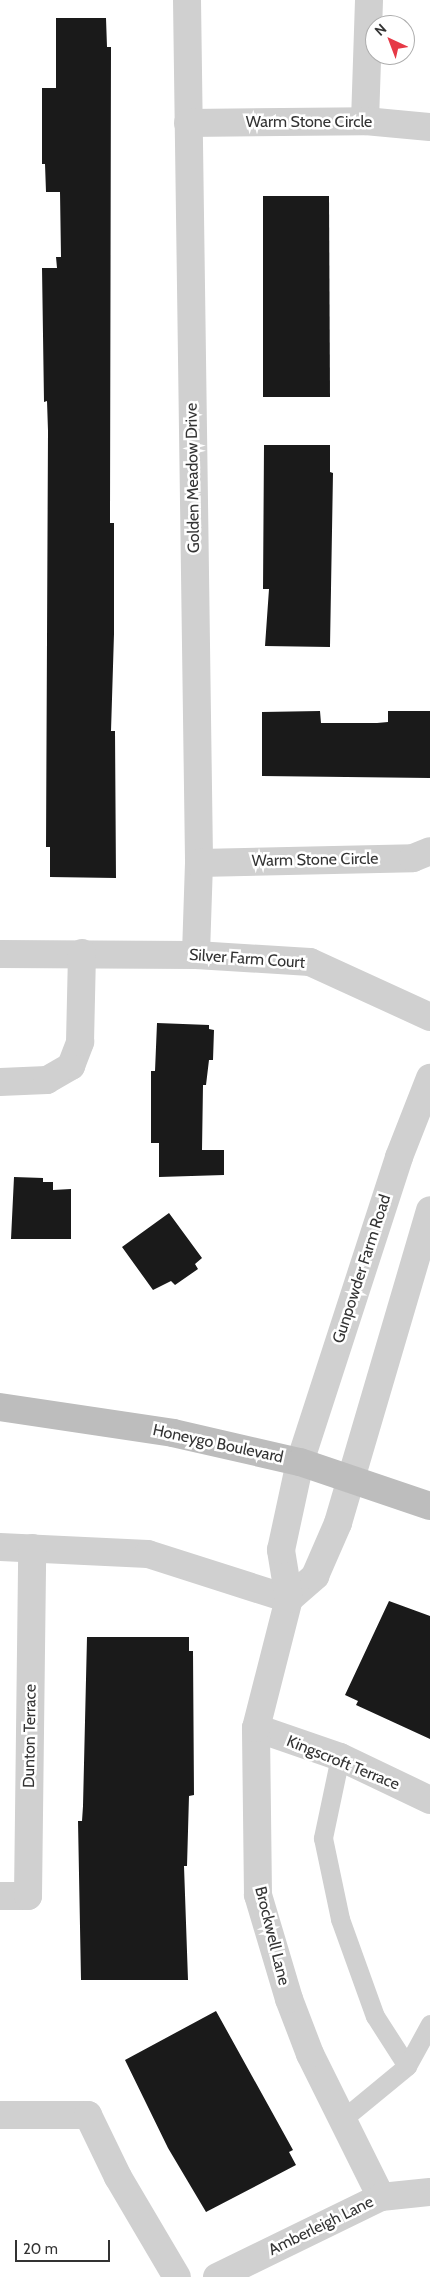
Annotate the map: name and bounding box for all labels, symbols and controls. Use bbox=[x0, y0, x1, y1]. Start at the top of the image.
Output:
north arrow bbox=[365, 15, 415, 65]
text: N bbox=[371, 20, 390, 40]
street label: Warm Stone Circle bbox=[246, 112, 372, 132]
street label: Golden Meadow Drive bbox=[182, 403, 204, 553]
street label: Warm Stone Circle bbox=[252, 849, 378, 871]
street label: Silver Farm Court bbox=[188, 945, 306, 973]
street label: Gunpowder Farm Road bbox=[329, 1192, 395, 1346]
street label: Honeygo Boulevard bbox=[151, 1421, 285, 1467]
street label: Dunton Terrace bbox=[19, 1684, 41, 1788]
street label: Kingscroft Terrace bbox=[284, 1732, 402, 1794]
street label: Brockwell Lane bbox=[250, 1885, 294, 1987]
street label: Amberleigh Lane bbox=[265, 2192, 377, 2260]
scale bar bbox=[18, 2230, 112, 2262]
text: 20 m bbox=[23, 2240, 58, 2258]

